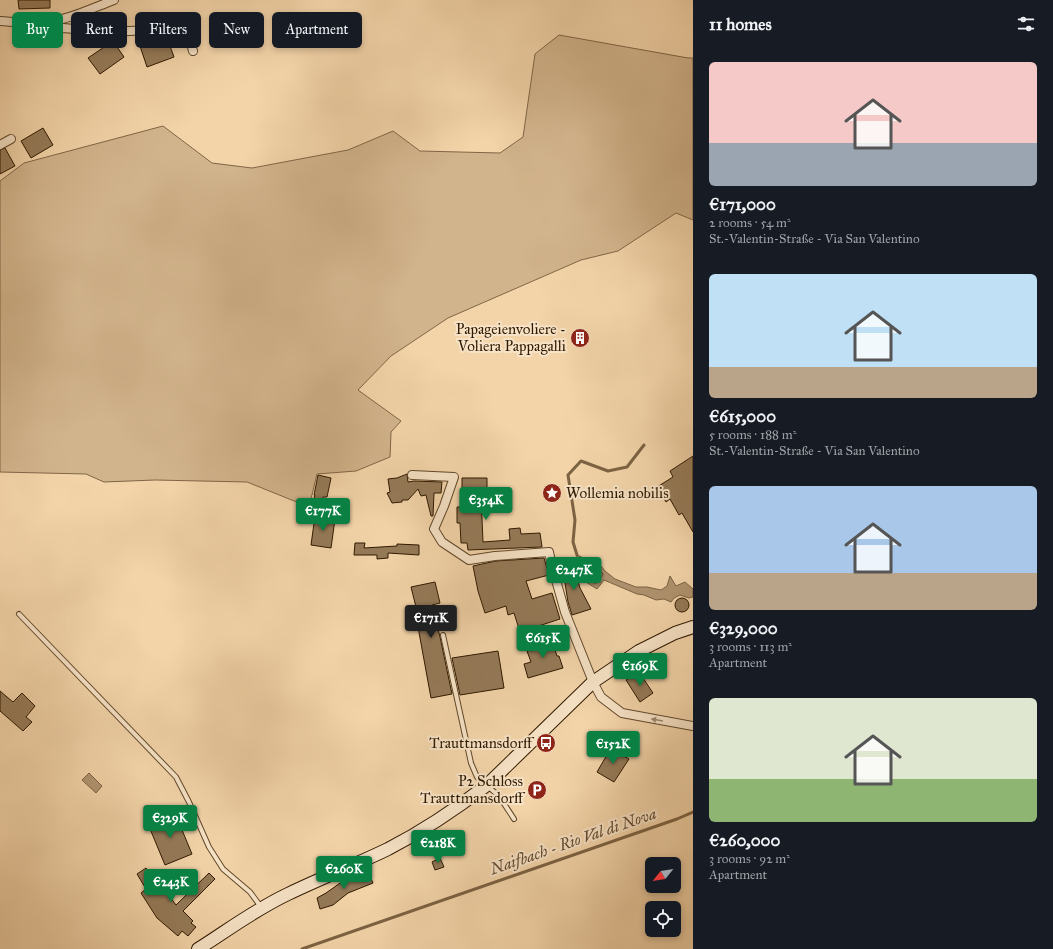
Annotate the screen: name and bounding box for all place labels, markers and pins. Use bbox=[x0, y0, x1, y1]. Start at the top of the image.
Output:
place label: Papageienvoliere - Voliera Pappagalli bbox=[456, 320, 566, 355]
building icon: Papageienvoliere - Voliera Pappagalli bbox=[569, 327, 591, 349]
place icon: Wollemia nobilis bbox=[541, 482, 563, 504]
place label: Wollemia nobilis bbox=[566, 484, 669, 502]
pin: €354K bbox=[458, 487, 514, 521]
pin: €177K bbox=[295, 498, 351, 532]
pin: €247K bbox=[546, 557, 602, 591]
pin: €171K bbox=[403, 605, 459, 639]
pin: €615K bbox=[515, 625, 571, 659]
pin: €169K bbox=[612, 653, 668, 687]
pin: €152K bbox=[585, 731, 641, 765]
bus stop icon: Trauttmansdorff bbox=[535, 732, 557, 754]
place label: Trauttmansdorff bbox=[429, 734, 535, 752]
place label: P2 Schloss Trauttmansdorff bbox=[420, 772, 526, 807]
parking icon: P2 Schloss Trauttmansdorff bbox=[526, 779, 548, 801]
pin: €329K bbox=[142, 805, 198, 839]
pin: €218K bbox=[410, 830, 466, 864]
pin: €260K bbox=[316, 856, 372, 890]
pin: €243K bbox=[143, 869, 199, 903]

